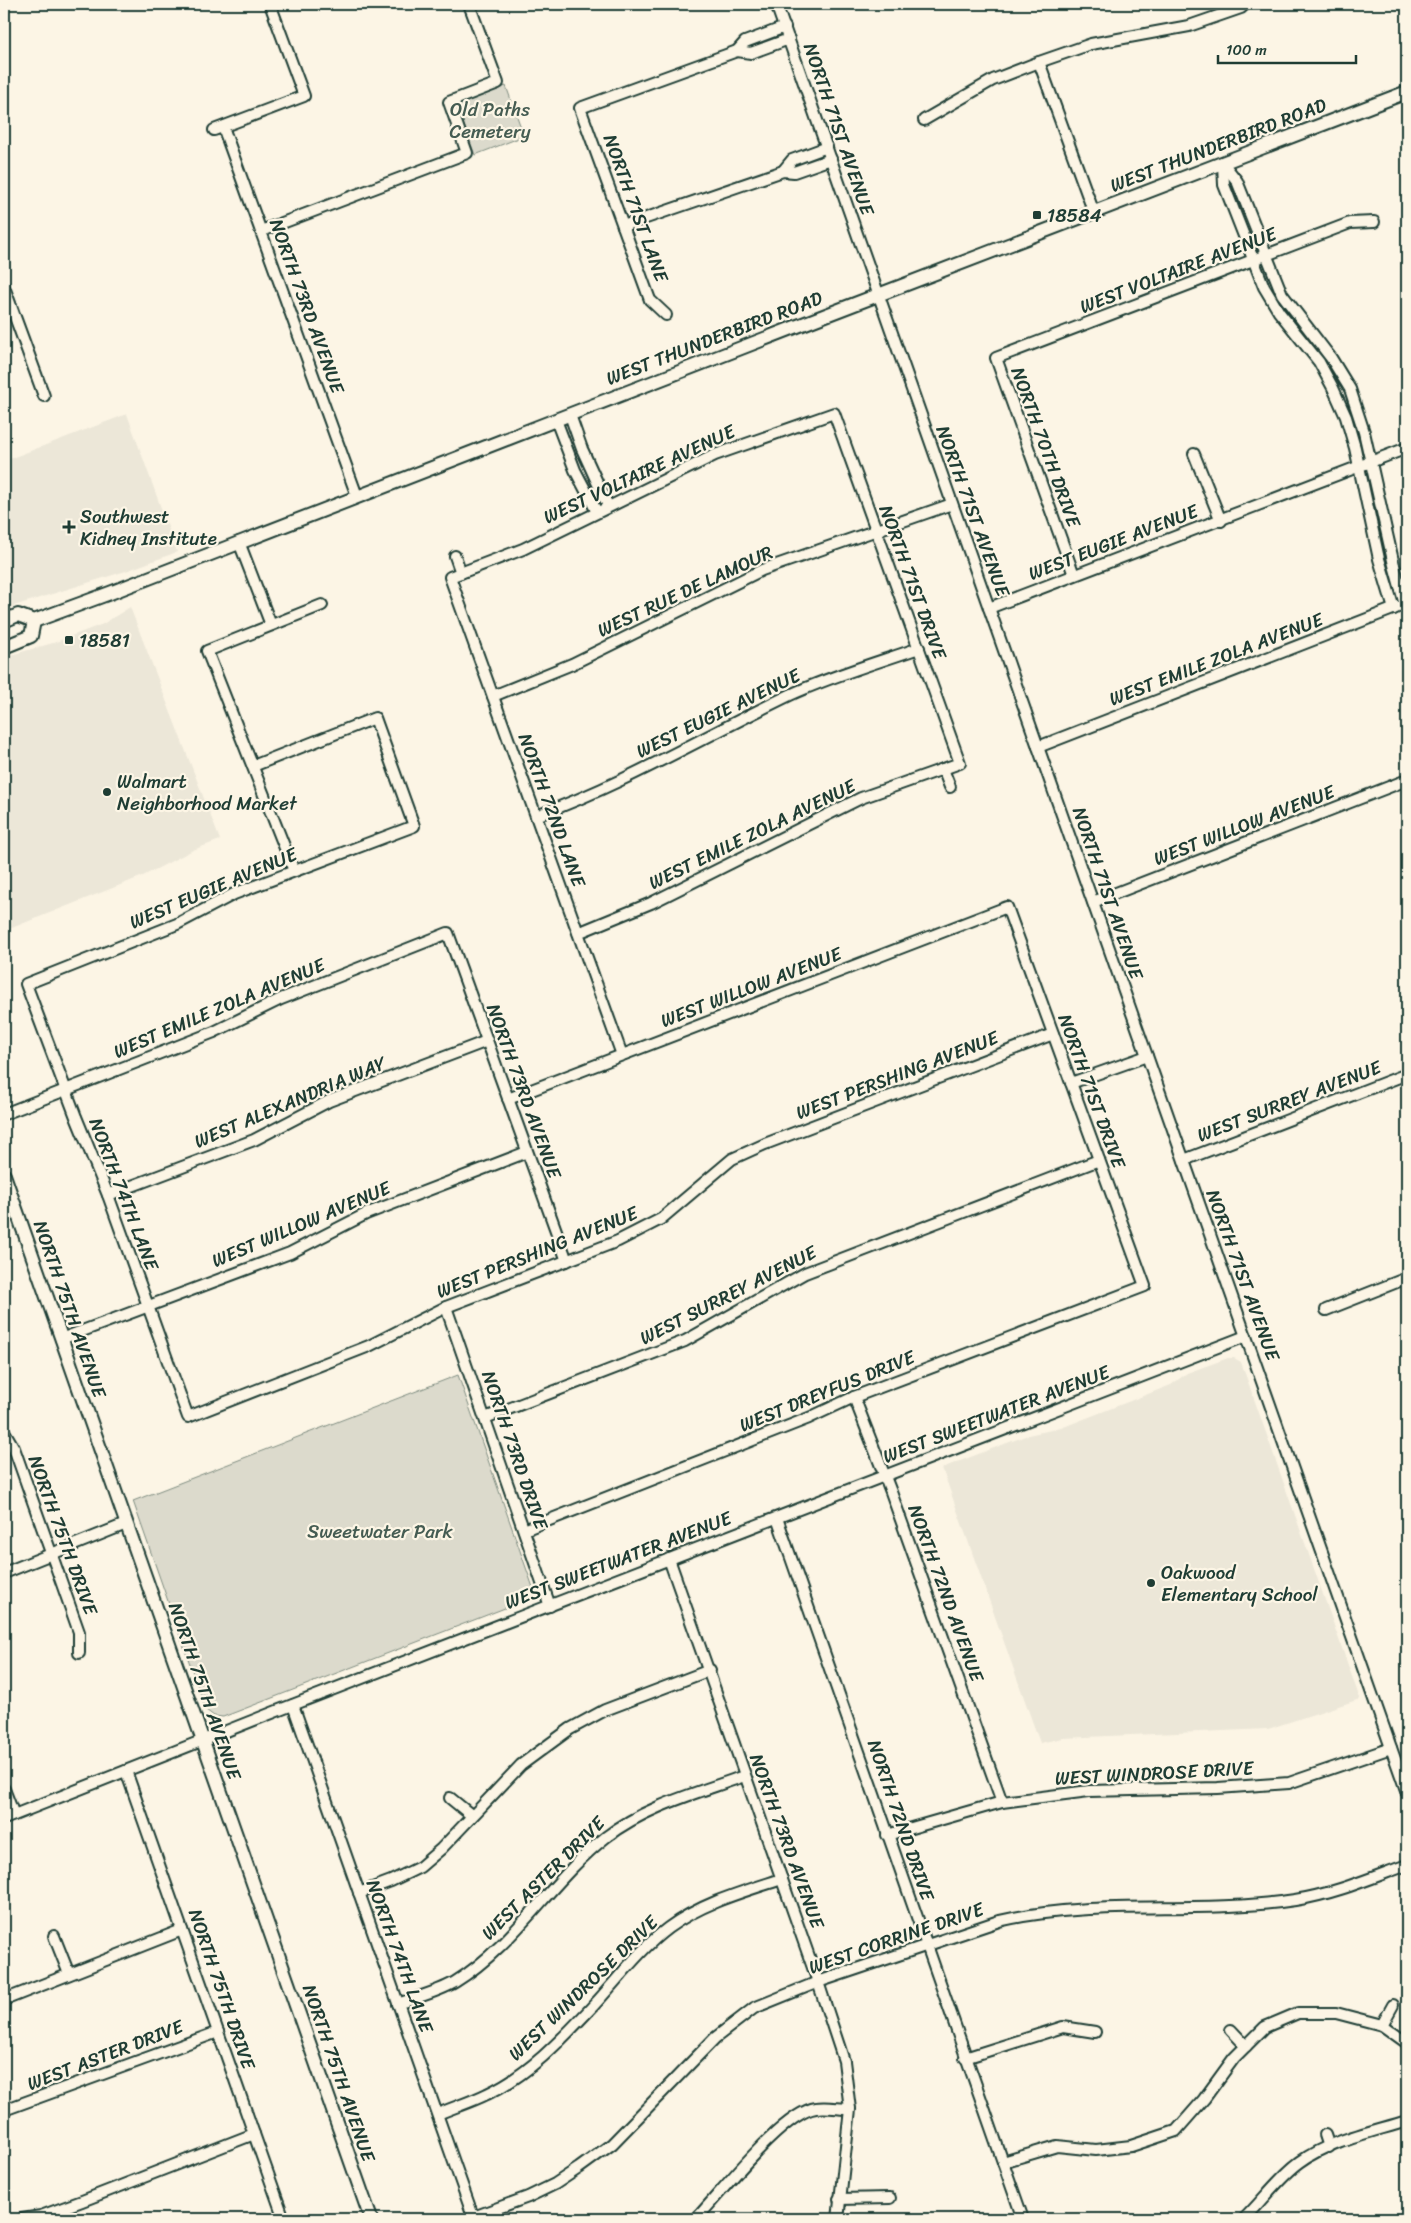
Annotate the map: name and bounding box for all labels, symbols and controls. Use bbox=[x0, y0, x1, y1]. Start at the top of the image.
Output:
scale bar bbox=[1218, 32, 1356, 64]
text: 100 m bbox=[1226, 37, 1267, 63]
street label: NORTH 71ST AVENUE bbox=[794, 38, 884, 221]
street label: WEST THUNDERBIRD ROAD bbox=[1105, 88, 1332, 202]
park label: Old Paths Cemetery bbox=[449, 93, 531, 148]
street label: NORTH 71ST LANE bbox=[594, 129, 679, 288]
place label: 18584 bbox=[1047, 199, 1102, 232]
marker: 18584 bbox=[1031, 209, 1043, 221]
street label: NORTH 73RD AVENUE bbox=[260, 214, 355, 400]
street label: WEST VOLTAIRE AVENUE bbox=[1075, 217, 1283, 323]
street label: WEST THUNDERBIRD ROAD bbox=[601, 281, 828, 395]
street label: NORTH 70TH DRIVE bbox=[1002, 362, 1091, 533]
street label: WEST VOLTAIRE AVENUE bbox=[538, 414, 742, 533]
street label: NORTH 71ST AVENUE bbox=[927, 421, 1020, 603]
street label: WEST EUGIE AVENUE bbox=[1023, 494, 1204, 590]
place label: Southwest Kidney Institute bbox=[80, 500, 217, 555]
street label: NORTH 71ST DRIVE bbox=[870, 500, 957, 665]
marker: Southwest Kidney Institute bbox=[62, 520, 76, 534]
street label: WEST RUE DE LAMOUR bbox=[592, 536, 778, 646]
street label: WEST EMILE ZOLA AVENUE bbox=[1104, 602, 1329, 715]
place label: 18581 bbox=[79, 624, 130, 657]
marker: 18581 bbox=[63, 634, 75, 646]
street label: WEST EUGIE AVENUE bbox=[630, 658, 807, 767]
street label: NORTH 72ND LANE bbox=[509, 728, 596, 893]
place label: Walmart Neighborhood Market bbox=[117, 765, 298, 820]
street label: WEST EMILE ZOLA AVENUE bbox=[643, 769, 863, 899]
street label: WEST WILLOW AVENUE bbox=[1149, 775, 1341, 875]
marker: Walmart Neighborhood Market bbox=[101, 786, 113, 798]
street label: NORTH 71ST AVENUE bbox=[1063, 802, 1153, 985]
street label: WEST EUGIE AVENUE bbox=[124, 837, 303, 938]
street label: WEST WILLOW AVENUE bbox=[656, 937, 848, 1037]
street label: WEST EMILE ZOLA AVENUE bbox=[108, 948, 331, 1068]
street label: NORTH 73RD AVENUE bbox=[477, 999, 572, 1185]
street label: NORTH 71ST DRIVE bbox=[1049, 1009, 1136, 1174]
street label: WEST PERSHING AVENUE bbox=[791, 1021, 1005, 1129]
street label: WEST ALEXANDRIA WAY bbox=[189, 1046, 392, 1157]
street label: WEST SURREY AVENUE bbox=[1192, 1050, 1387, 1151]
street label: NORTH 74TH LANE bbox=[80, 1113, 169, 1277]
street label: WEST WILLOW AVENUE bbox=[206, 1171, 397, 1277]
street label: NORTH 71ST AVENUE bbox=[1197, 1185, 1290, 1367]
street label: WEST PERSHING AVENUE bbox=[431, 1196, 644, 1308]
street label: NORTH 75TH AVENUE bbox=[24, 1216, 116, 1404]
street label: WEST SURREY AVENUE bbox=[634, 1235, 824, 1354]
street label: WEST DREYFUS DRIVE bbox=[734, 1340, 921, 1441]
street label: WEST SWEETWATER AVENUE bbox=[878, 1355, 1116, 1473]
street label: NORTH 73RD DRIVE bbox=[472, 1366, 558, 1535]
street label: NORTH 75TH DRIVE bbox=[19, 1450, 108, 1621]
street label: NORTH 72ND AVENUE bbox=[899, 1500, 994, 1688]
street label: WEST SWEETWATER AVENUE bbox=[500, 1501, 738, 1619]
park label: Sweetwater Park bbox=[307, 1515, 454, 1548]
place label: Oakwood Elementary School bbox=[1161, 1556, 1318, 1611]
marker: Oakwood Elementary School bbox=[1145, 1577, 1157, 1589]
street label: NORTH 75TH AVENUE bbox=[159, 1598, 251, 1786]
street label: NORTH 72ND DRIVE bbox=[858, 1735, 945, 1906]
street label: NORTH 73RD AVENUE bbox=[740, 1749, 835, 1935]
street label: WEST WINDROSE DRIVE bbox=[1054, 1751, 1255, 1795]
street label: WEST ASTER DRIVE bbox=[473, 1807, 614, 1948]
street label: NORTH 74TH LANE bbox=[357, 1875, 444, 2039]
street label: WEST CORRINE DRIVE bbox=[804, 1892, 989, 1983]
street label: NORTH 75TH DRIVE bbox=[179, 1904, 265, 2075]
street label: WEST WINDROSE DRIVE bbox=[500, 1906, 667, 2069]
street label: NORTH 75TH AVENUE bbox=[293, 1980, 385, 2168]
street label: WEST ASTER DRIVE bbox=[22, 2010, 189, 2100]

